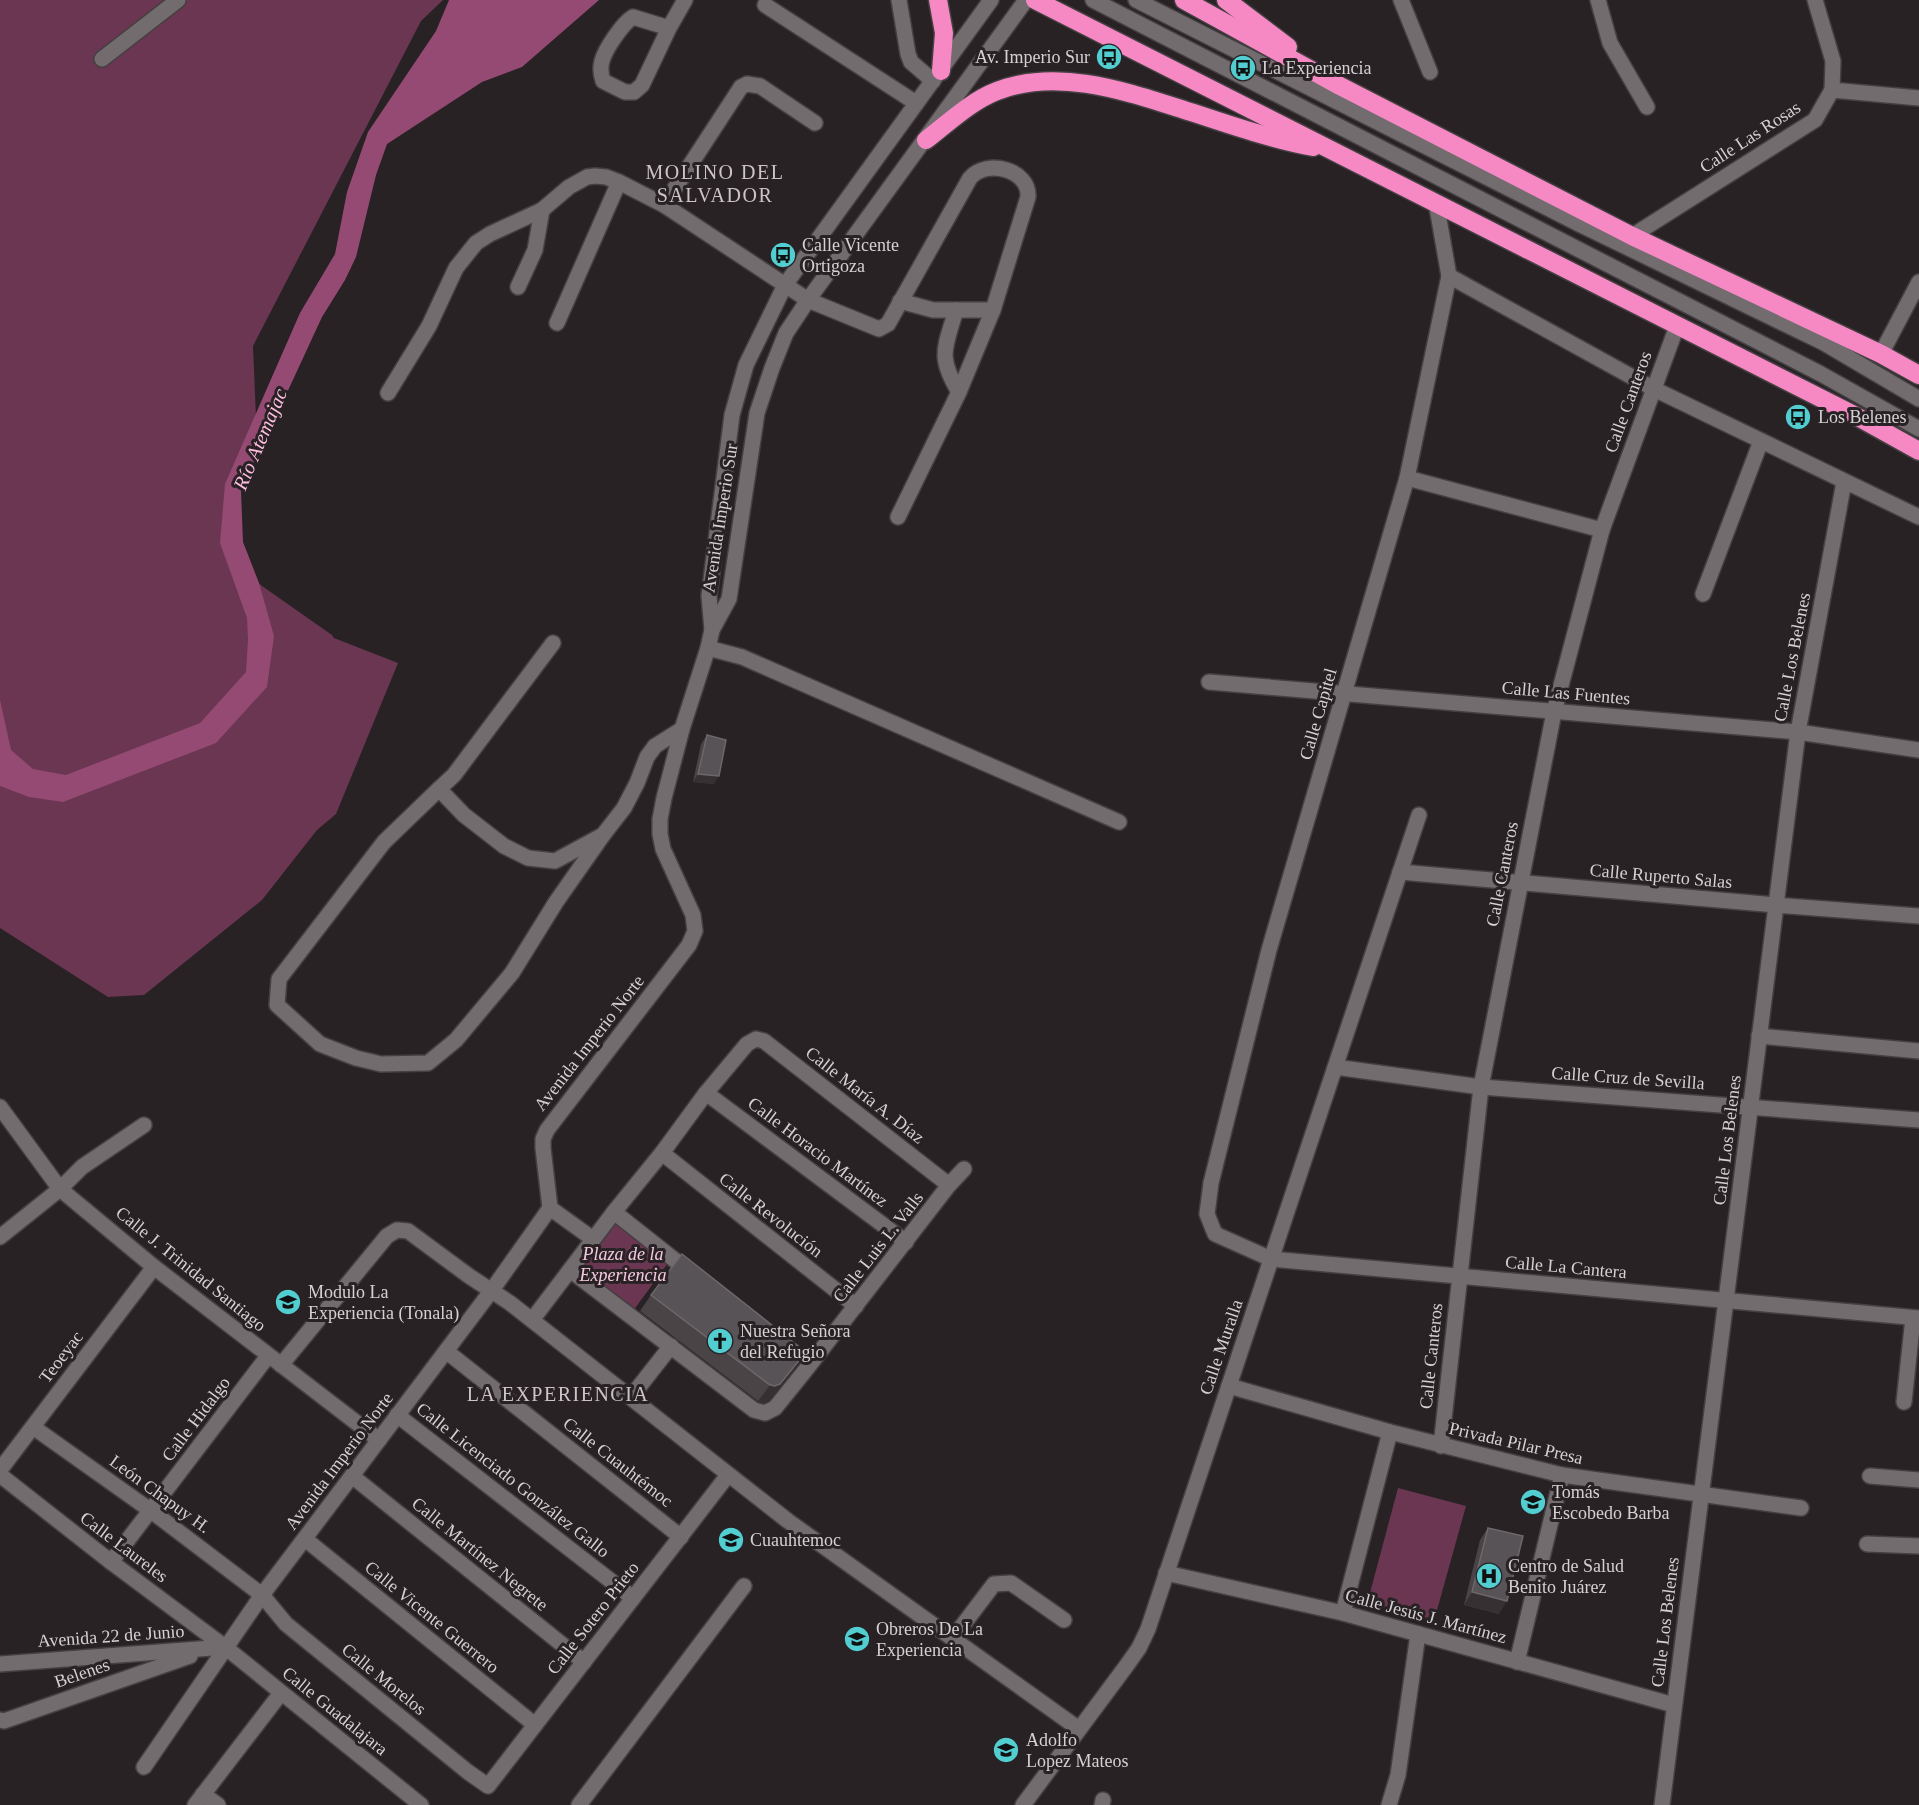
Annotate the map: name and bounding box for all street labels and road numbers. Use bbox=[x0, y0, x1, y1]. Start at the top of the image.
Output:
street label: Calle Las Rosas bbox=[1696, 97, 1804, 177]
street label: Calle Canteros bbox=[1600, 349, 1656, 455]
street label: Avenida Imperio Sur bbox=[698, 442, 742, 594]
street label: Calle Los Belenes bbox=[1770, 591, 1814, 723]
street label: Calle Capitel bbox=[1295, 666, 1341, 762]
street label: Calle Las Fuentes bbox=[1501, 677, 1631, 709]
street label: Calle Canteros bbox=[1482, 820, 1522, 928]
street label: Calle Ruperto Salas bbox=[1589, 860, 1733, 892]
street label: Avenida Imperio Norte bbox=[530, 971, 648, 1115]
street label: Calle María A. Díaz bbox=[802, 1042, 928, 1148]
street label: Calle Cruz de Sevilla bbox=[1551, 1063, 1705, 1093]
street label: Calle Los Belenes bbox=[1709, 1074, 1745, 1206]
street label: Calle Horacio Martínez bbox=[744, 1093, 892, 1211]
street label: Calle Revolución bbox=[715, 1168, 827, 1262]
street label: Calle Luis L. Valls bbox=[829, 1188, 927, 1306]
street label: Calle J. Trinidad Santiago bbox=[112, 1202, 270, 1336]
street label: Calle La Cantera bbox=[1504, 1252, 1628, 1282]
street label: Calle Muralla bbox=[1195, 1297, 1247, 1397]
street label: Calle Canteros bbox=[1415, 1302, 1447, 1410]
street label: Teoeyac bbox=[35, 1327, 87, 1387]
street label: Calle Hidalgo bbox=[158, 1373, 234, 1465]
street label: Avenida Imperio Norte bbox=[281, 1388, 397, 1534]
street label: Calle Licenciado González Gallo bbox=[413, 1398, 613, 1562]
street label: Calle Cuauhtémoc bbox=[559, 1413, 677, 1511]
street label: Privada Pilar Presa bbox=[1447, 1418, 1585, 1468]
street label: León Chapuy H. bbox=[106, 1451, 214, 1537]
street label: Calle Martínez Negrete bbox=[408, 1493, 552, 1615]
street label: Calle Laureles bbox=[76, 1508, 172, 1586]
street label: Calle Los Belenes bbox=[1647, 1556, 1683, 1688]
street label: Calle Vicente Guerrero bbox=[361, 1557, 503, 1677]
street label: Calle Sotero Prieto bbox=[543, 1558, 643, 1678]
street label: Calle Jesús J. Martínez bbox=[1343, 1585, 1509, 1647]
street label: Avenida 22 de Junio bbox=[37, 1621, 185, 1651]
street label: Calle Morelos bbox=[338, 1639, 430, 1719]
street label: Belenes bbox=[52, 1654, 112, 1692]
street label: Calle Guadalajara bbox=[278, 1662, 392, 1760]

